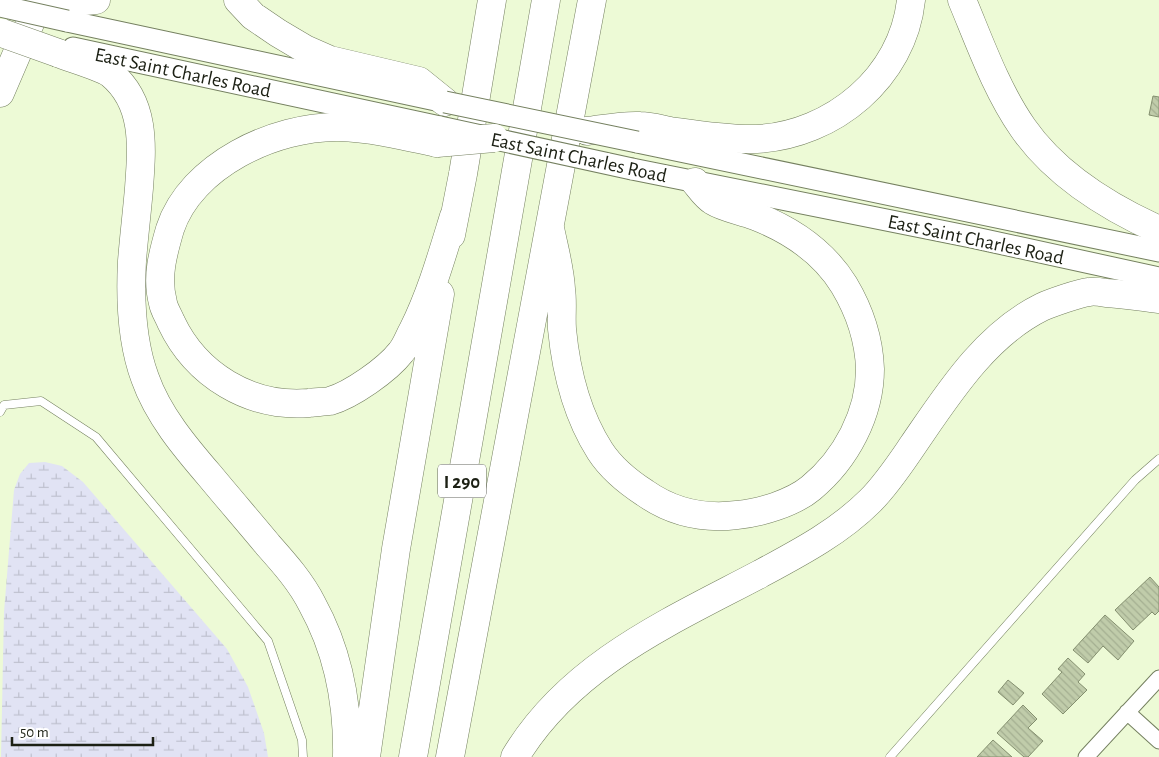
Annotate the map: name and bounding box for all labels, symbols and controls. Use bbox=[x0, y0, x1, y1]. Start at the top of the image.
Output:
street label: East Saint Charles Road bbox=[93, 45, 273, 101]
street label: East Saint Charles Road bbox=[489, 130, 669, 186]
street label: East Saint Charles Road bbox=[886, 212, 1066, 268]
road number: I 290 bbox=[438, 464, 486, 498]
scale bar bbox=[12, 714, 154, 746]
text: 50 m bbox=[20, 725, 49, 740]

